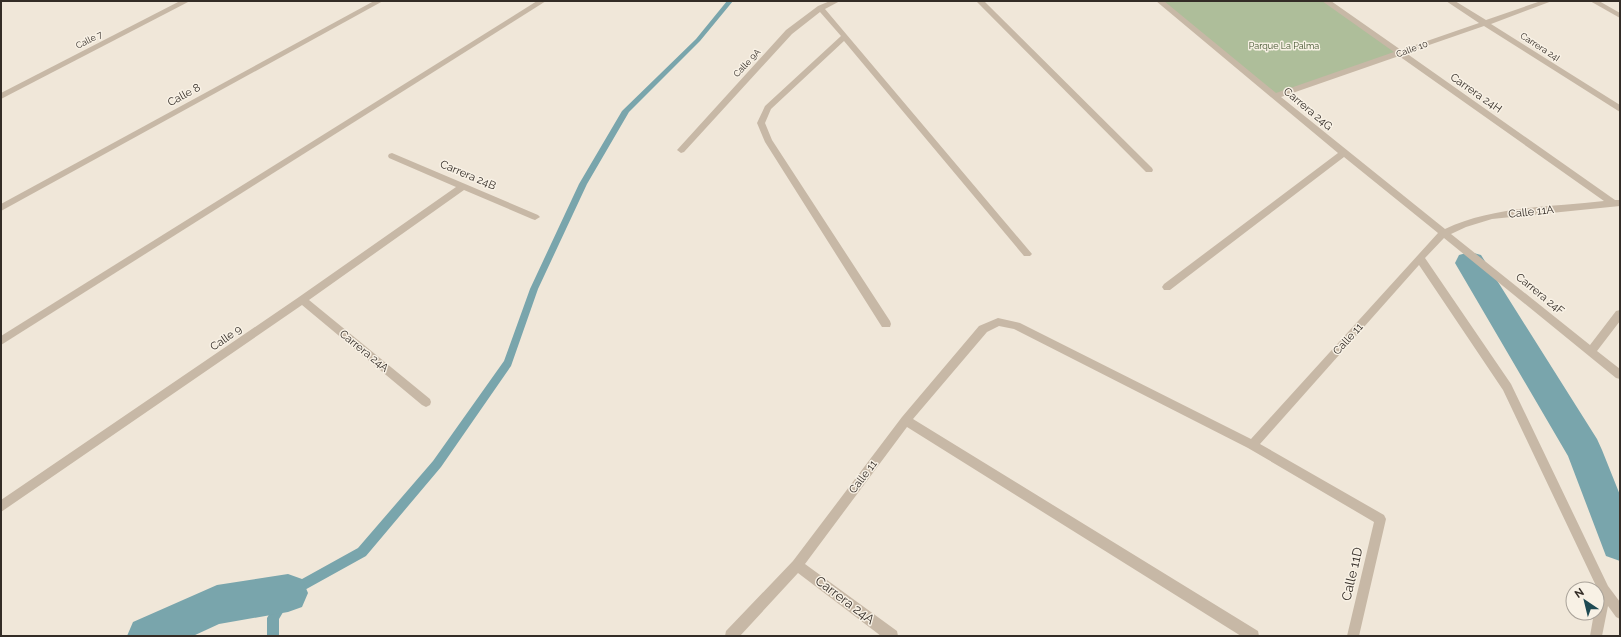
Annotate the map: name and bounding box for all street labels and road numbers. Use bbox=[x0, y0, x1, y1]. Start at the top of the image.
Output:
street label: Calle 7 bbox=[74, 29, 104, 51]
street label: Carrera 24I bbox=[1519, 31, 1561, 63]
street label: Calle 10 bbox=[1395, 39, 1430, 59]
street label: Calle 9A bbox=[731, 47, 763, 79]
street label: Carrera 24H bbox=[1448, 70, 1504, 116]
street label: Calle 8 bbox=[165, 81, 203, 109]
street label: Carrera 24G bbox=[1281, 85, 1335, 133]
street label: Carrera 24B bbox=[438, 157, 498, 193]
street label: Calle 11A bbox=[1508, 203, 1555, 221]
street label: Carrera 24F bbox=[1513, 271, 1567, 318]
street label: Calle 11 bbox=[1330, 320, 1366, 358]
street label: Calle 9 bbox=[208, 323, 244, 353]
street label: Carrera 24A bbox=[337, 327, 392, 375]
street label: Calle 11 bbox=[846, 458, 880, 496]
street label: Calle 11D bbox=[1339, 546, 1365, 602]
street label: Carrera 24A bbox=[812, 573, 878, 627]

